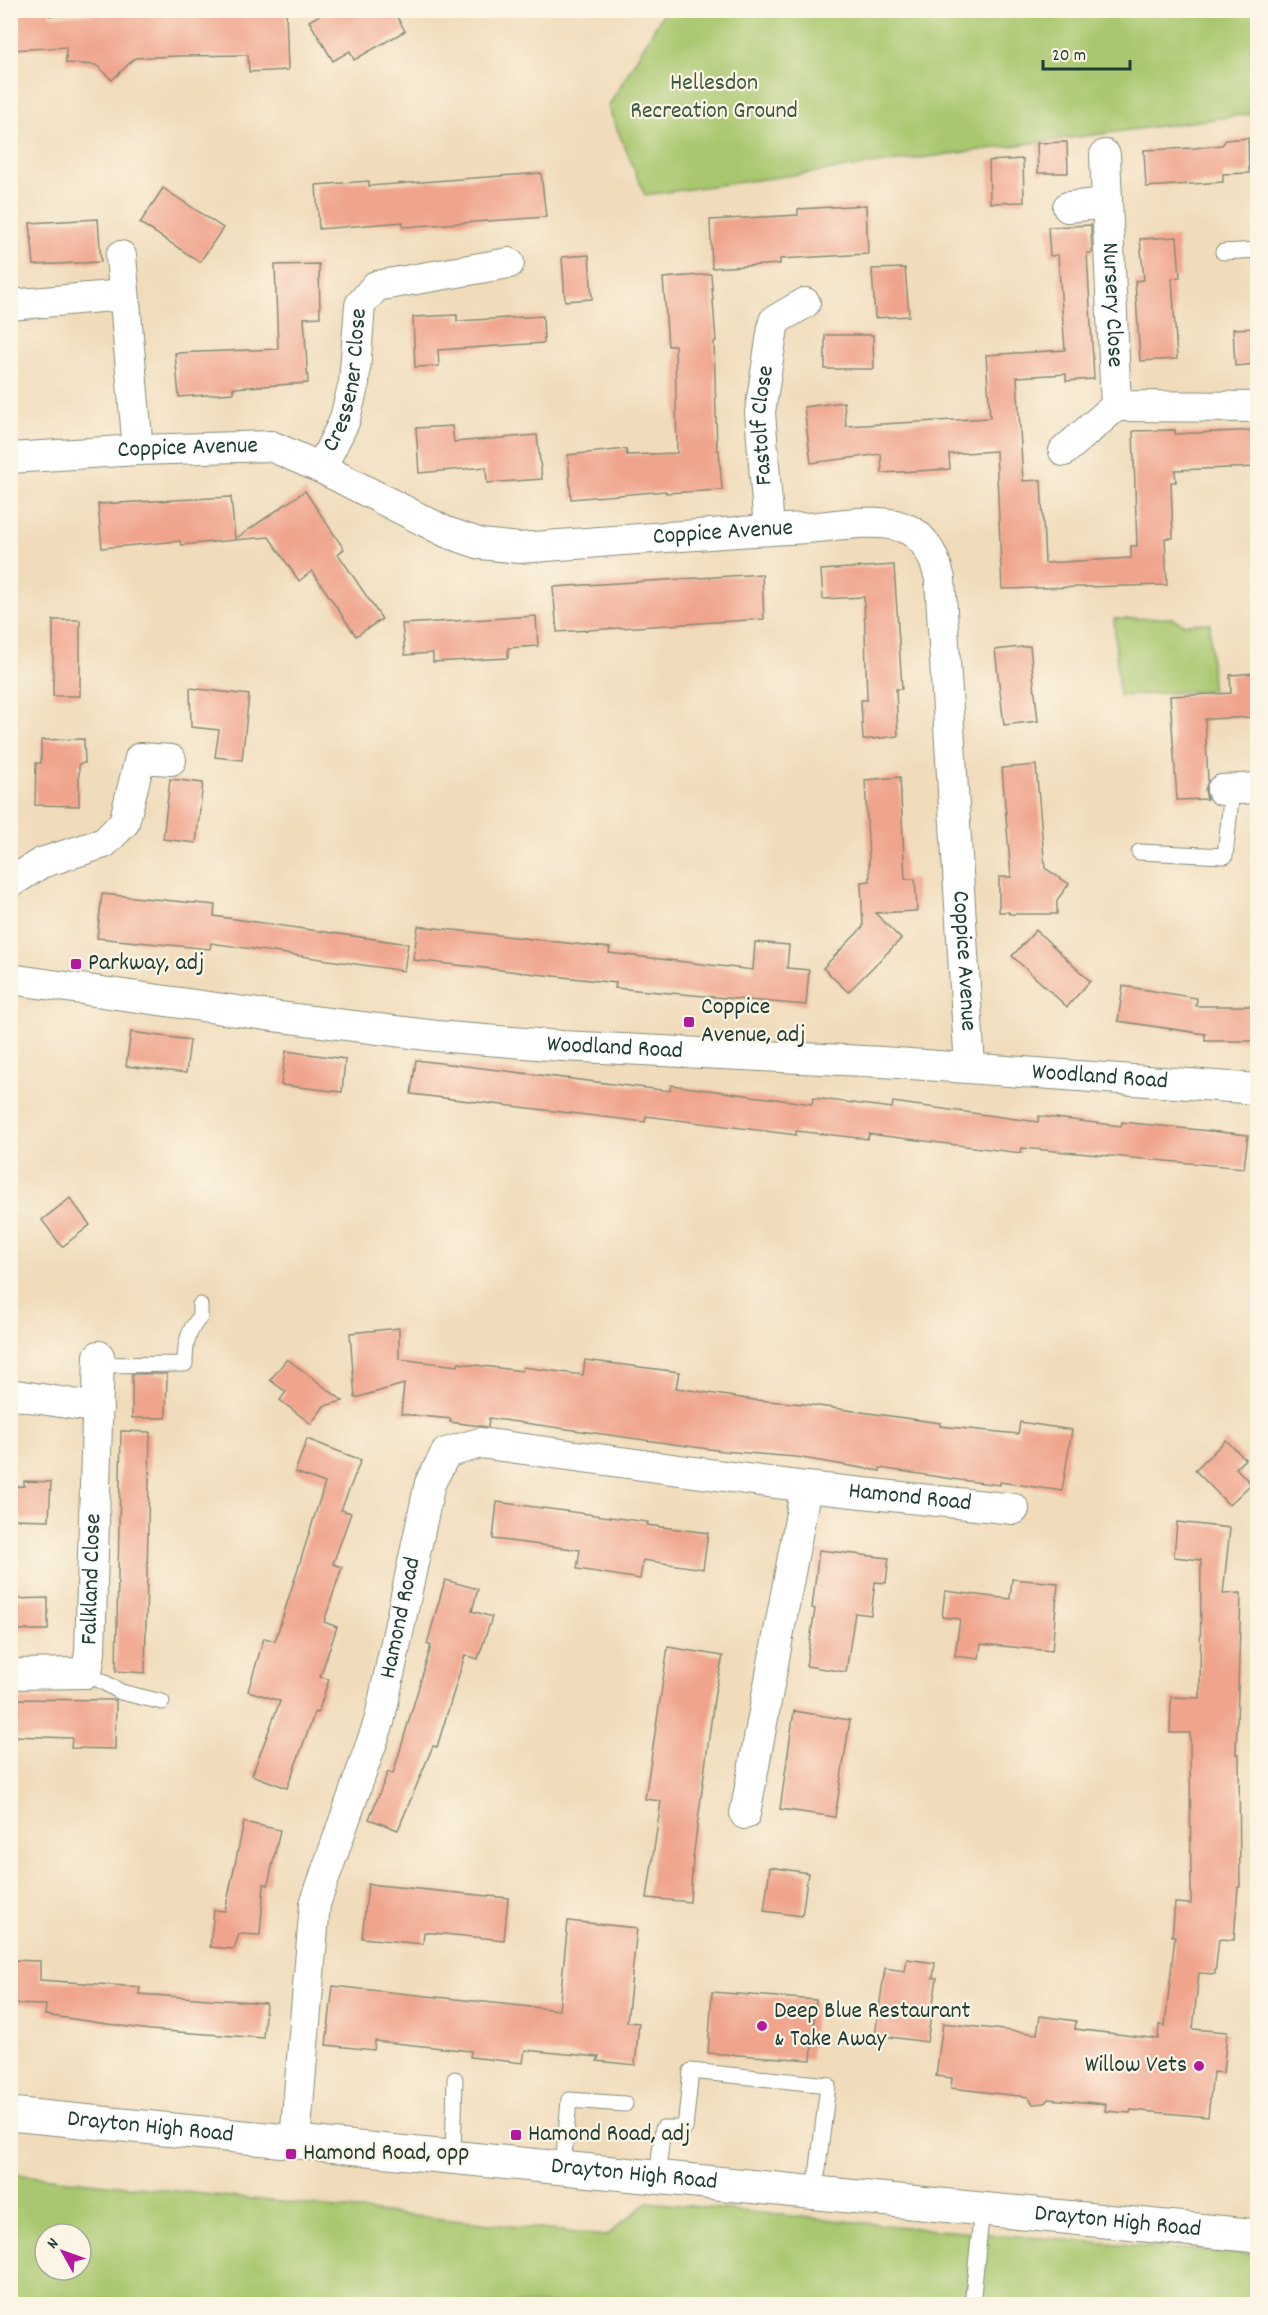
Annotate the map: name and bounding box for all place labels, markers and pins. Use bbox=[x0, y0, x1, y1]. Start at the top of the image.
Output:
place label: Parkway, adj bbox=[88, 947, 204, 981]
marker: Parkway, adj bbox=[69, 957, 83, 971]
place label: Coppice Avenue, adj bbox=[701, 991, 806, 1053]
marker: Coppice Avenue, adj bbox=[682, 1015, 696, 1029]
place label: Deep Blue Restaurant & Take Away bbox=[774, 1995, 971, 2057]
marker: Deep Blue Restaurant & Take Away bbox=[755, 2019, 769, 2033]
place label: Willow Vets bbox=[1085, 2049, 1187, 2083]
marker: Willow Vets bbox=[1192, 2059, 1206, 2073]
place label: Hamond Road, adj bbox=[528, 2118, 690, 2152]
marker: Hamond Road, adj bbox=[509, 2128, 523, 2142]
place label: Hamond Road, opp bbox=[303, 2137, 469, 2171]
marker: Hamond Road, opp bbox=[284, 2147, 298, 2161]

